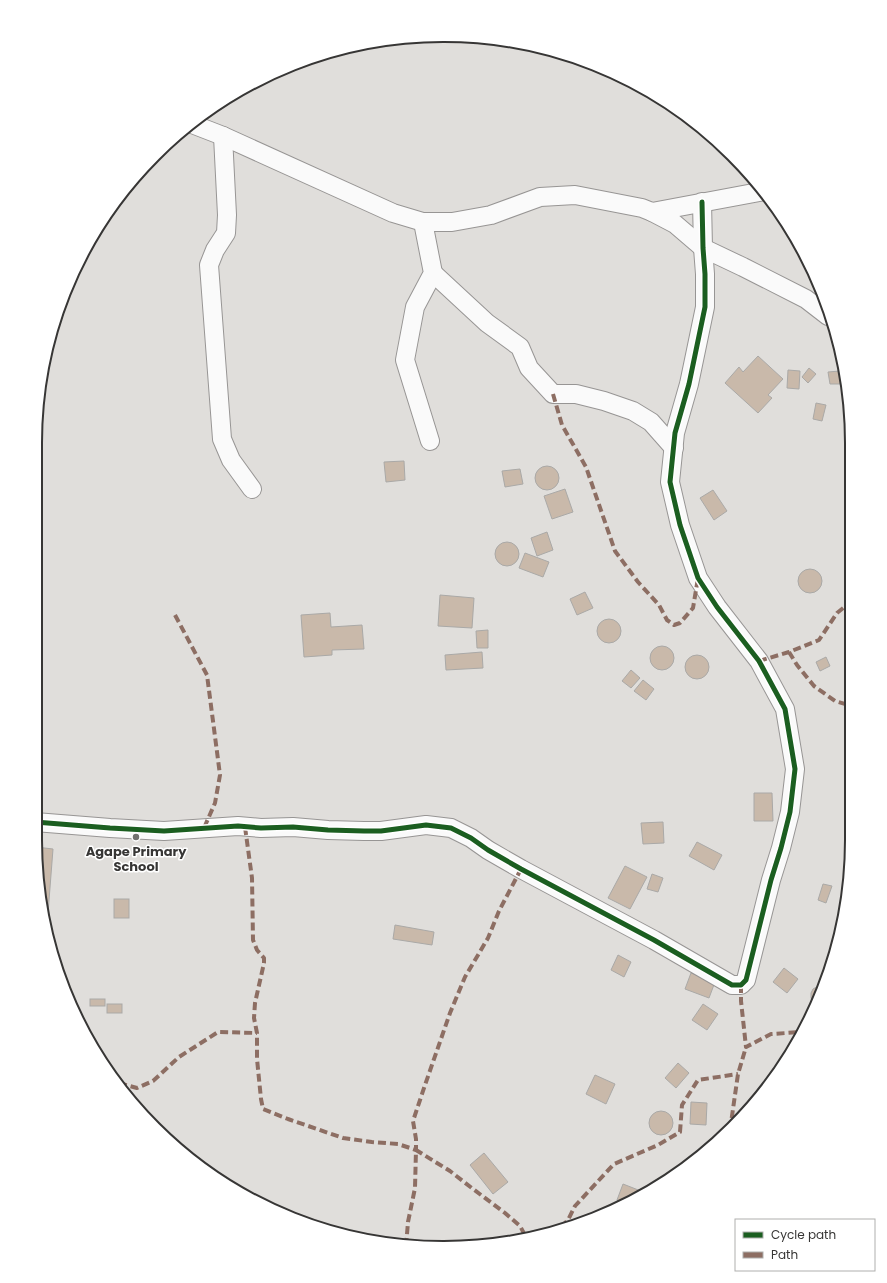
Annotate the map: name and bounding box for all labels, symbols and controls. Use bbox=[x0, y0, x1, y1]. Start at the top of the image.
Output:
marker: Agape Primary School bbox=[131, 832, 141, 842]
place label: Agape Primary School bbox=[86, 842, 187, 876]
legend bbox=[735, 1219, 875, 1271]
text: Cycle path bbox=[771, 1226, 836, 1243]
text: Path bbox=[771, 1246, 798, 1263]

